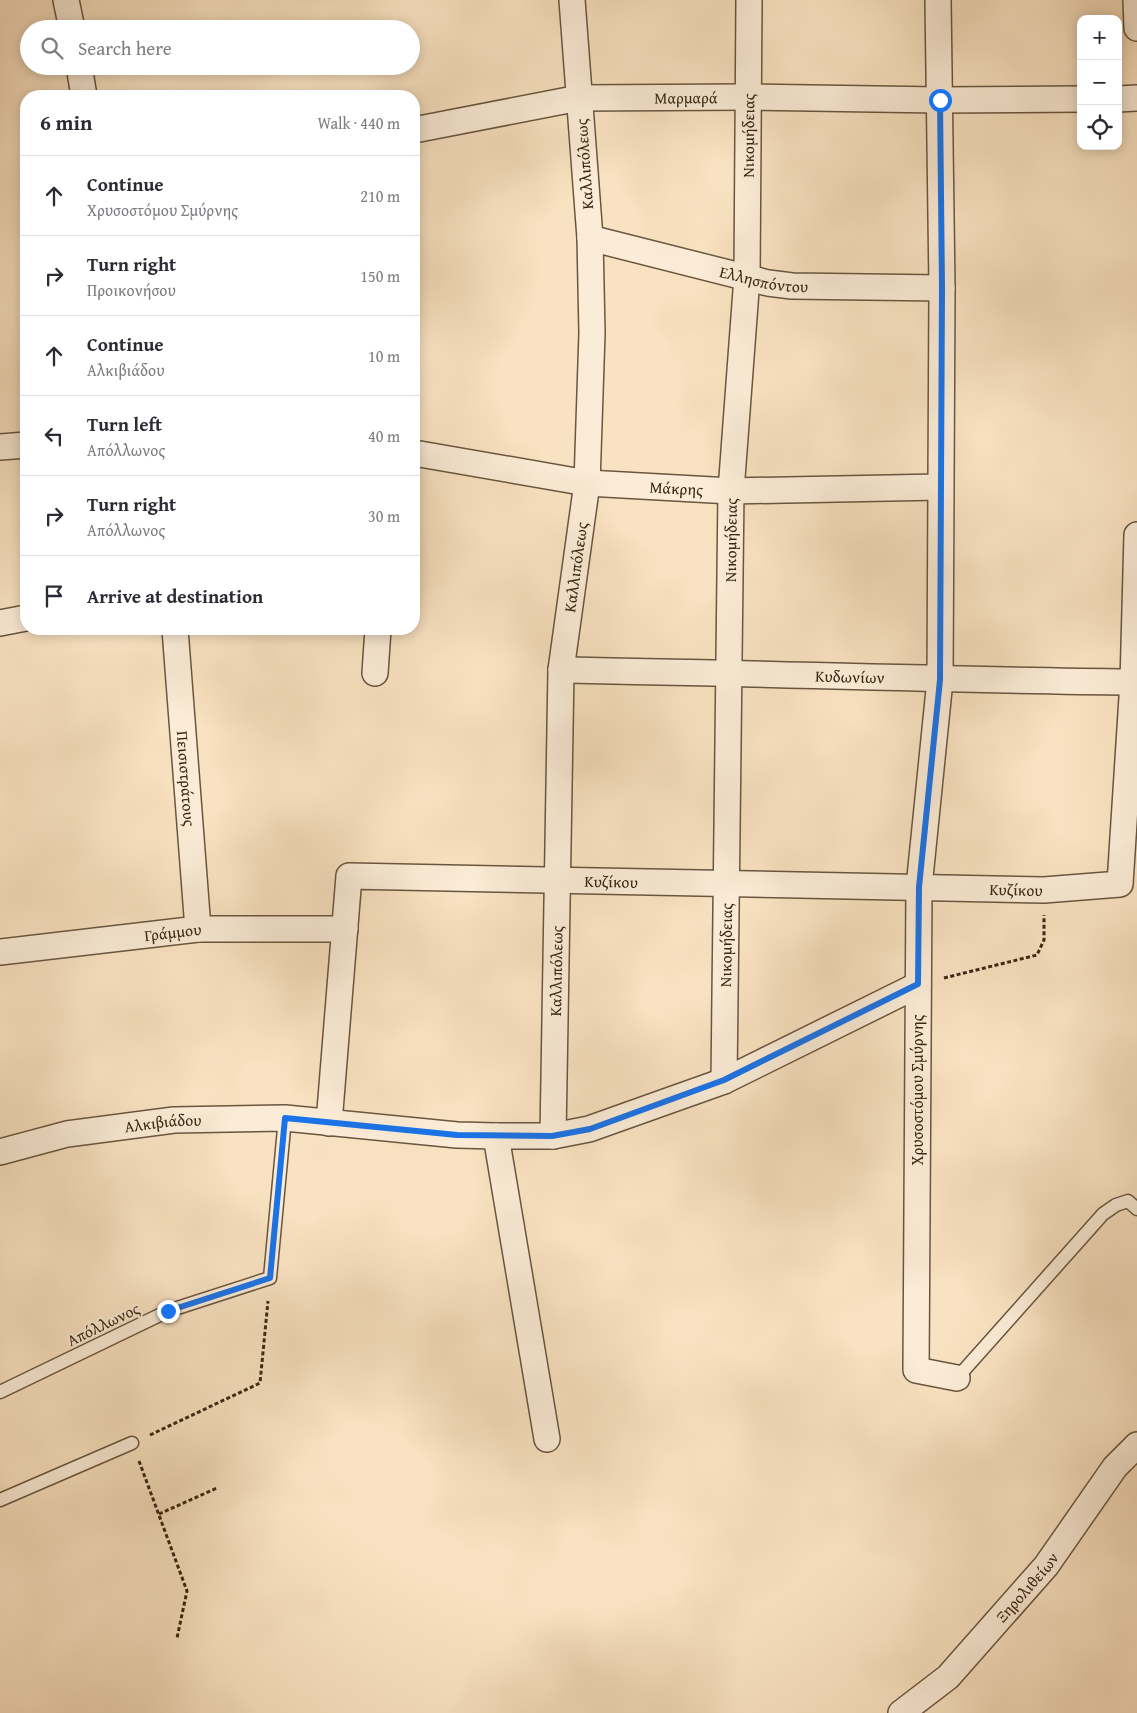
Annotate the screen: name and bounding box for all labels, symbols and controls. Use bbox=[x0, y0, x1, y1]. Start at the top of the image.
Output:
map controls bbox=[1077, 15, 1122, 150]
button: + bbox=[1077, 15, 1122, 60]
search box bbox=[20, 20, 420, 75]
icon: search bbox=[38, 34, 66, 62]
text: Search here bbox=[78, 34, 172, 62]
button: − bbox=[1077, 60, 1122, 105]
street label: Μαρμαρά bbox=[654, 85, 718, 110]
route start bbox=[929, 89, 952, 112]
street label: Νικομήδειας bbox=[736, 93, 760, 178]
button: locate bbox=[1077, 105, 1122, 150]
text: 6 min bbox=[40, 107, 92, 138]
text: Walk · 440 m bbox=[317, 111, 400, 135]
street label: Καλλιπόλεως bbox=[569, 118, 599, 210]
text: Continue bbox=[87, 170, 164, 198]
icon: ahead bbox=[40, 182, 68, 210]
text: 210 m bbox=[360, 184, 400, 208]
text: Χρυσοστόμου Σμύρνης bbox=[87, 198, 238, 222]
text: Turn right bbox=[87, 250, 176, 278]
street label: Ελλησπόντου bbox=[717, 259, 808, 298]
icon: right bbox=[40, 262, 68, 290]
text: 150 m bbox=[360, 264, 400, 288]
text: Προικονήσου bbox=[87, 278, 176, 302]
text: Continue bbox=[87, 330, 164, 358]
icon: ahead bbox=[40, 342, 68, 370]
text: 10 m bbox=[368, 344, 400, 368]
text: Αλκιβιάδου bbox=[87, 358, 164, 382]
text: Turn left bbox=[87, 410, 162, 438]
icon: left bbox=[40, 422, 68, 450]
text: 40 m bbox=[368, 424, 400, 448]
text: Απόλλωνος bbox=[87, 438, 165, 462]
street label: Μάκρης bbox=[649, 474, 704, 501]
text: Turn right bbox=[87, 490, 176, 518]
street label: Νικομήδειας bbox=[718, 497, 743, 582]
icon: right bbox=[40, 502, 68, 530]
text: 30 m bbox=[368, 504, 400, 528]
text: Απόλλωνος bbox=[87, 518, 165, 542]
street label: Καλλιπόλεως bbox=[557, 520, 593, 614]
icon: arrive bbox=[40, 582, 68, 610]
text: Arrive at destination bbox=[87, 582, 263, 610]
street label: Κυδωνίων bbox=[815, 664, 885, 689]
street label: Πεισιστράτους bbox=[171, 730, 202, 827]
street label: Κυζίκου bbox=[584, 869, 638, 894]
street label: Κυζίκου bbox=[989, 877, 1043, 902]
street label: Νικομήδειας bbox=[713, 902, 738, 987]
street label: Γράμμου bbox=[143, 917, 203, 947]
street label: Καλλιπόλεως bbox=[543, 925, 569, 1017]
street label: Χρυσοστόμου Σμύρνης bbox=[905, 1014, 929, 1165]
street label: Αλκιβιάδου bbox=[123, 1108, 202, 1138]
street label: Απόλλωνος bbox=[63, 1296, 144, 1352]
route end bbox=[157, 1300, 180, 1323]
street label: Ξηρολιθείων bbox=[990, 1547, 1064, 1627]

